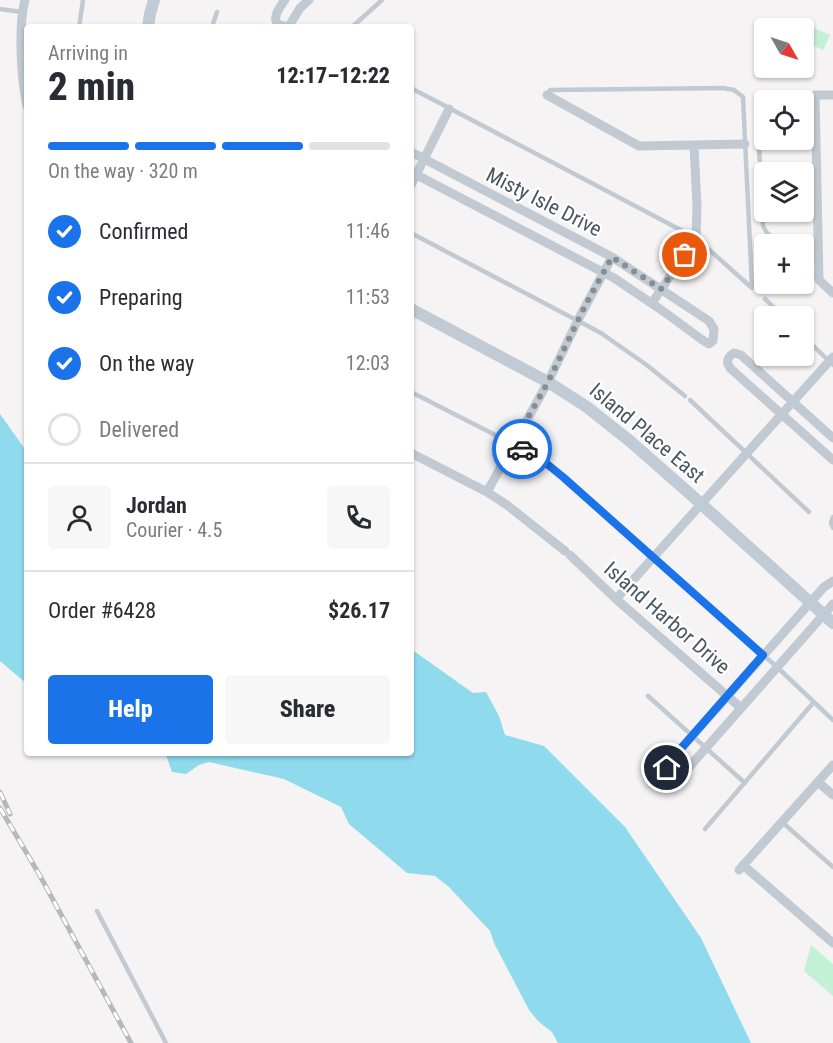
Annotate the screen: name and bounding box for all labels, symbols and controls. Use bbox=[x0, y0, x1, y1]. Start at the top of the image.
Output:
north arrow bbox=[754, 18, 814, 78]
map controls bbox=[754, 18, 814, 366]
text: Arriving in bbox=[48, 41, 128, 65]
text: 12:17–12:22 bbox=[276, 63, 390, 88]
text: 2 min bbox=[48, 64, 135, 110]
button: locate bbox=[754, 90, 814, 150]
text: On the way · 320 m bbox=[48, 159, 198, 183]
button: layers bbox=[754, 162, 814, 222]
street label: Misty Isle Drive bbox=[482, 163, 606, 241]
icon: check bbox=[48, 215, 81, 248]
text: Confirmed bbox=[99, 219, 188, 244]
text: 11:46 bbox=[346, 219, 390, 243]
pin bbox=[659, 229, 710, 280]
button: + bbox=[754, 234, 814, 294]
icon: bag bbox=[668, 238, 701, 271]
icon: check bbox=[48, 281, 81, 314]
text: Preparing bbox=[99, 285, 183, 310]
text: 11:53 bbox=[346, 285, 390, 309]
button: − bbox=[754, 306, 814, 366]
icon: check bbox=[48, 347, 81, 380]
text: On the way bbox=[99, 351, 194, 376]
text: 12:03 bbox=[346, 351, 390, 375]
street label: Island Place East bbox=[585, 378, 709, 488]
text: Delivered bbox=[99, 417, 179, 442]
courier bbox=[492, 419, 552, 479]
icon: car bbox=[506, 433, 539, 466]
button: person bbox=[48, 486, 111, 549]
button: phone bbox=[327, 486, 390, 549]
text: Jordan bbox=[126, 493, 187, 518]
text: Courier · 4.5 bbox=[126, 518, 222, 542]
street label: Island Harbor Drive bbox=[599, 557, 735, 679]
text: Order #6428 bbox=[48, 598, 156, 623]
text: $26.17 bbox=[328, 598, 390, 623]
button: Help bbox=[48, 675, 213, 744]
button: Share bbox=[225, 675, 390, 744]
pin bbox=[641, 742, 692, 793]
icon: home bbox=[650, 751, 683, 784]

